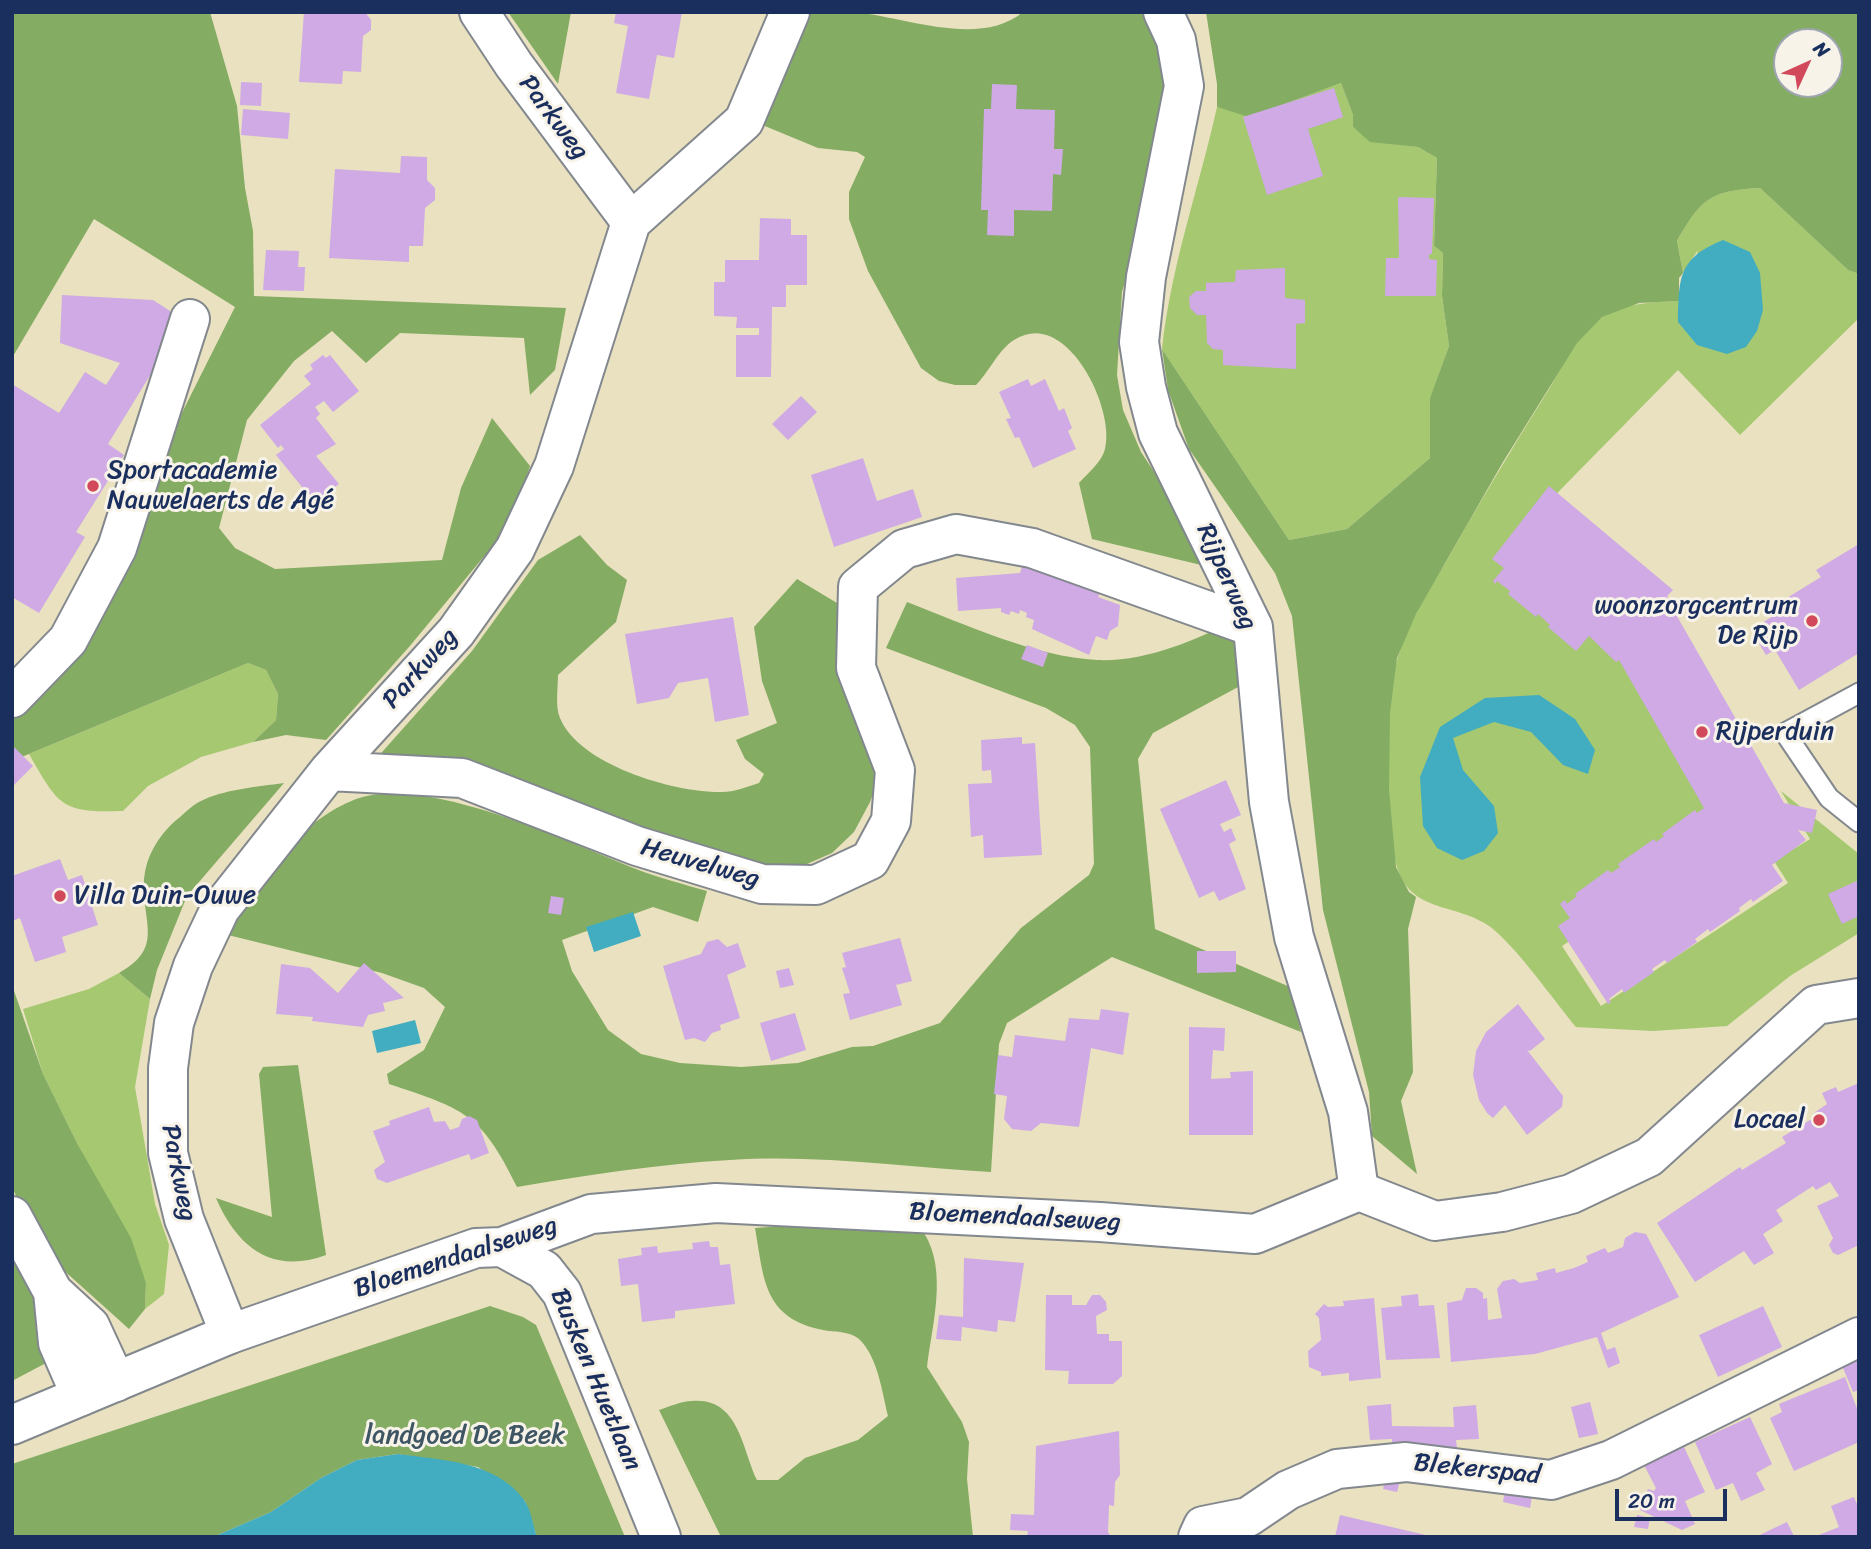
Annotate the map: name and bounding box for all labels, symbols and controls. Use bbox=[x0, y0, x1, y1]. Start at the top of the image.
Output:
north arrow bbox=[1773, 28, 1843, 98]
text: N bbox=[1805, 33, 1838, 66]
street label: Parkweg bbox=[511, 70, 595, 166]
place label: Sportacademie Nauwelaerts de Agé bbox=[107, 455, 334, 516]
marker: Sportacademie Nauwelaerts de Agé bbox=[85, 478, 101, 494]
street label: Rijperweg bbox=[1189, 519, 1263, 635]
place label: woonzorgcentrum De Rijp bbox=[1594, 590, 1798, 652]
marker: woonzorgcentrum De Rijp bbox=[1804, 613, 1820, 629]
street label: Parkweg bbox=[377, 622, 465, 716]
place label: Rijperduin bbox=[1716, 716, 1834, 748]
marker: Rijperduin bbox=[1694, 724, 1710, 740]
street label: Heuvelweg bbox=[637, 832, 763, 896]
place label: Villa Duin-Ouwe bbox=[74, 880, 256, 912]
marker: Villa Duin-Ouwe bbox=[52, 888, 68, 904]
place label: Locael bbox=[1734, 1104, 1805, 1136]
marker: Locael bbox=[1811, 1112, 1827, 1128]
street label: Parkweg bbox=[153, 1122, 203, 1224]
street label: Bloemendaalseweg bbox=[908, 1197, 1122, 1239]
street label: Bloemendaalseweg bbox=[350, 1210, 562, 1306]
street label: Busken Huetlaan bbox=[543, 1284, 647, 1476]
park label: landgoed De Beek bbox=[365, 1420, 565, 1452]
street label: Blekerspad bbox=[1412, 1448, 1542, 1492]
scale bar bbox=[1619, 1476, 1731, 1520]
text: 20 m bbox=[1628, 1482, 1675, 1520]

